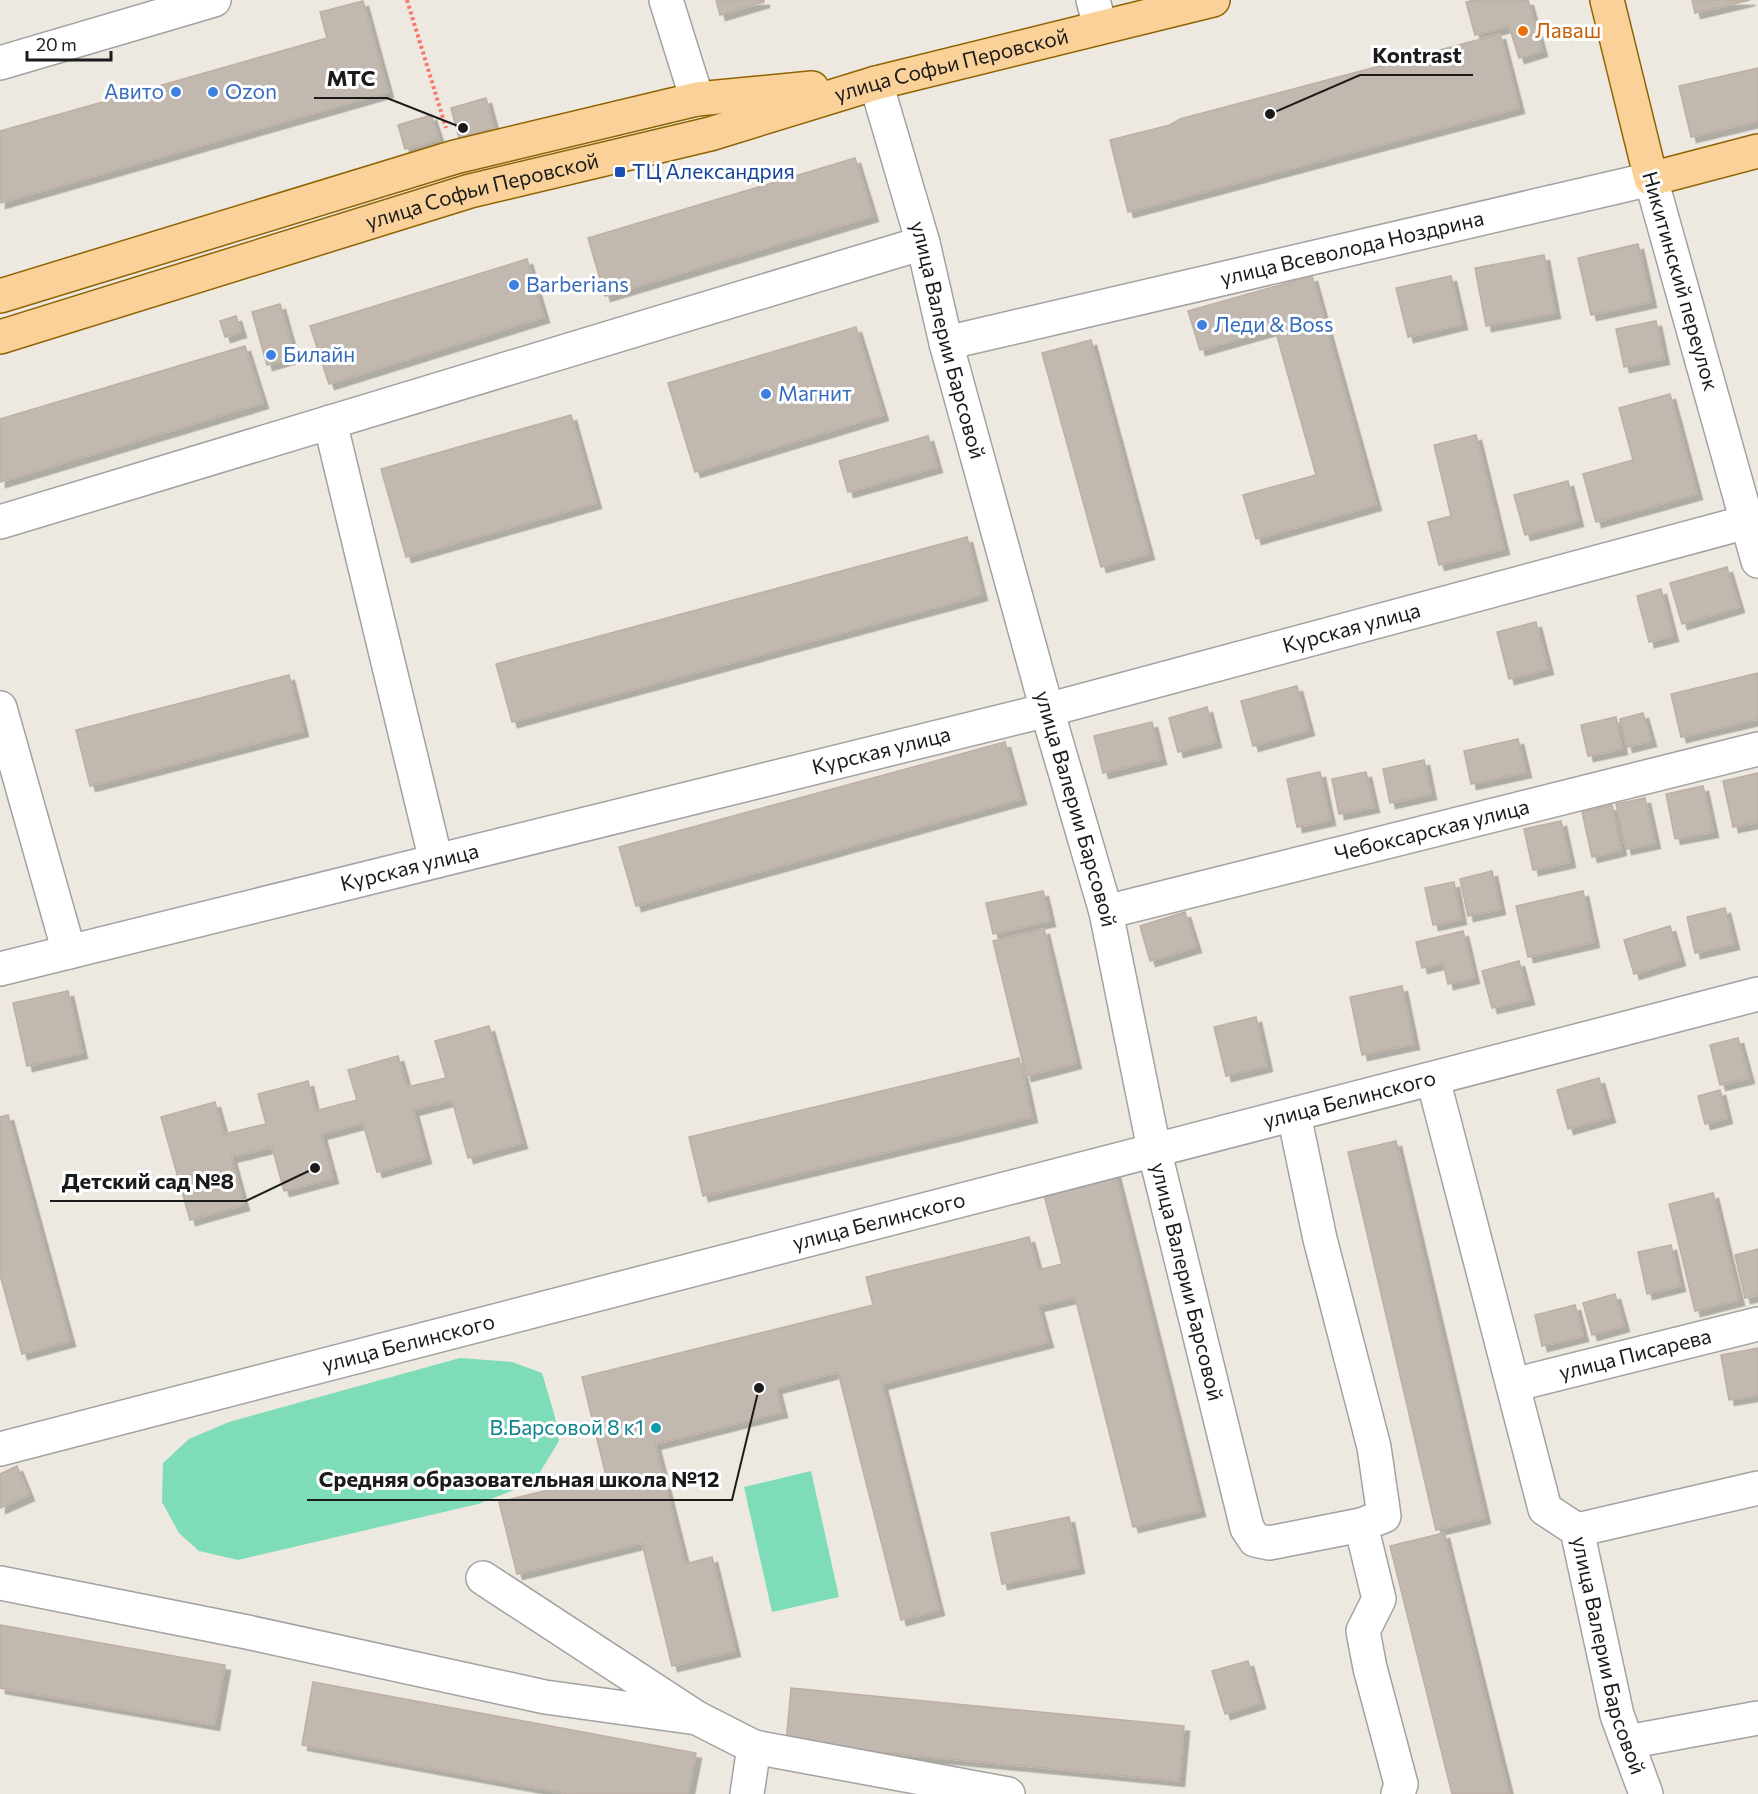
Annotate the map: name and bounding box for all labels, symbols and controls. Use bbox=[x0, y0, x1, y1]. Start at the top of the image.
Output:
place label: Лаваш bbox=[1535, 17, 1601, 42]
street label: улица Софьи Перовской bbox=[831, 22, 1071, 106]
scale bar bbox=[27, 24, 111, 62]
marker: Лаваш bbox=[1516, 24, 1530, 38]
text: 20 m bbox=[36, 33, 77, 55]
callout: Kontrast bbox=[1360, 35, 1473, 75]
text: Kontrast bbox=[1372, 41, 1462, 68]
callout: МТС bbox=[314, 58, 387, 98]
text: МТС bbox=[326, 64, 376, 91]
place label: Авито bbox=[104, 78, 164, 103]
place label: Ozon bbox=[225, 78, 277, 103]
marker: Авито bbox=[169, 85, 183, 99]
marker: Ozon bbox=[206, 85, 220, 99]
street label: улица Софьи Перовской bbox=[362, 147, 601, 234]
place label: ТЦ Александрия bbox=[632, 158, 795, 183]
marker: ТЦ Александрия bbox=[613, 165, 627, 179]
street label: Никитинский переулок bbox=[1638, 168, 1725, 393]
street label: улица Всеволода Ноздрина bbox=[1218, 204, 1486, 290]
street label: улица Валерии Барсовой bbox=[906, 218, 991, 462]
place label: Barberians bbox=[526, 271, 629, 296]
marker: Barberians bbox=[507, 278, 521, 292]
place label: Леди & Boss bbox=[1214, 311, 1334, 336]
marker: Леди & Boss bbox=[1195, 318, 1209, 332]
place label: Билайн bbox=[283, 341, 355, 366]
marker: Билайн bbox=[264, 348, 278, 362]
place label: Магнит bbox=[778, 380, 852, 405]
marker: Магнит bbox=[759, 387, 773, 401]
street label: Курская улица bbox=[1280, 596, 1423, 657]
street label: улица Валерии Барсовой bbox=[1031, 688, 1123, 929]
street label: Курская улица bbox=[809, 720, 953, 779]
street label: Чебоксарская улица bbox=[1332, 793, 1532, 865]
street label: Курская улица bbox=[338, 837, 481, 895]
street label: улица Белинского bbox=[1260, 1064, 1438, 1133]
street label: улица Валерии Барсовой bbox=[1147, 1160, 1229, 1403]
callout: Детский сад №8 bbox=[50, 1161, 246, 1201]
text: Детский сад №8 bbox=[62, 1167, 234, 1194]
street label: улица Белинского bbox=[790, 1186, 968, 1254]
street label: улица Белинского bbox=[319, 1308, 497, 1376]
street label: улица Писарева bbox=[1556, 1322, 1714, 1384]
place label: В.Барсовой 8 к1 bbox=[489, 1414, 644, 1439]
marker: В.Барсовой 8 к1 bbox=[649, 1421, 663, 1435]
callout: Средняя образовательная школа №12 bbox=[307, 1460, 732, 1500]
text: Средняя образовательная школа №12 bbox=[319, 1465, 719, 1492]
street label: улица Валерии Барсовой bbox=[1568, 1534, 1652, 1777]

